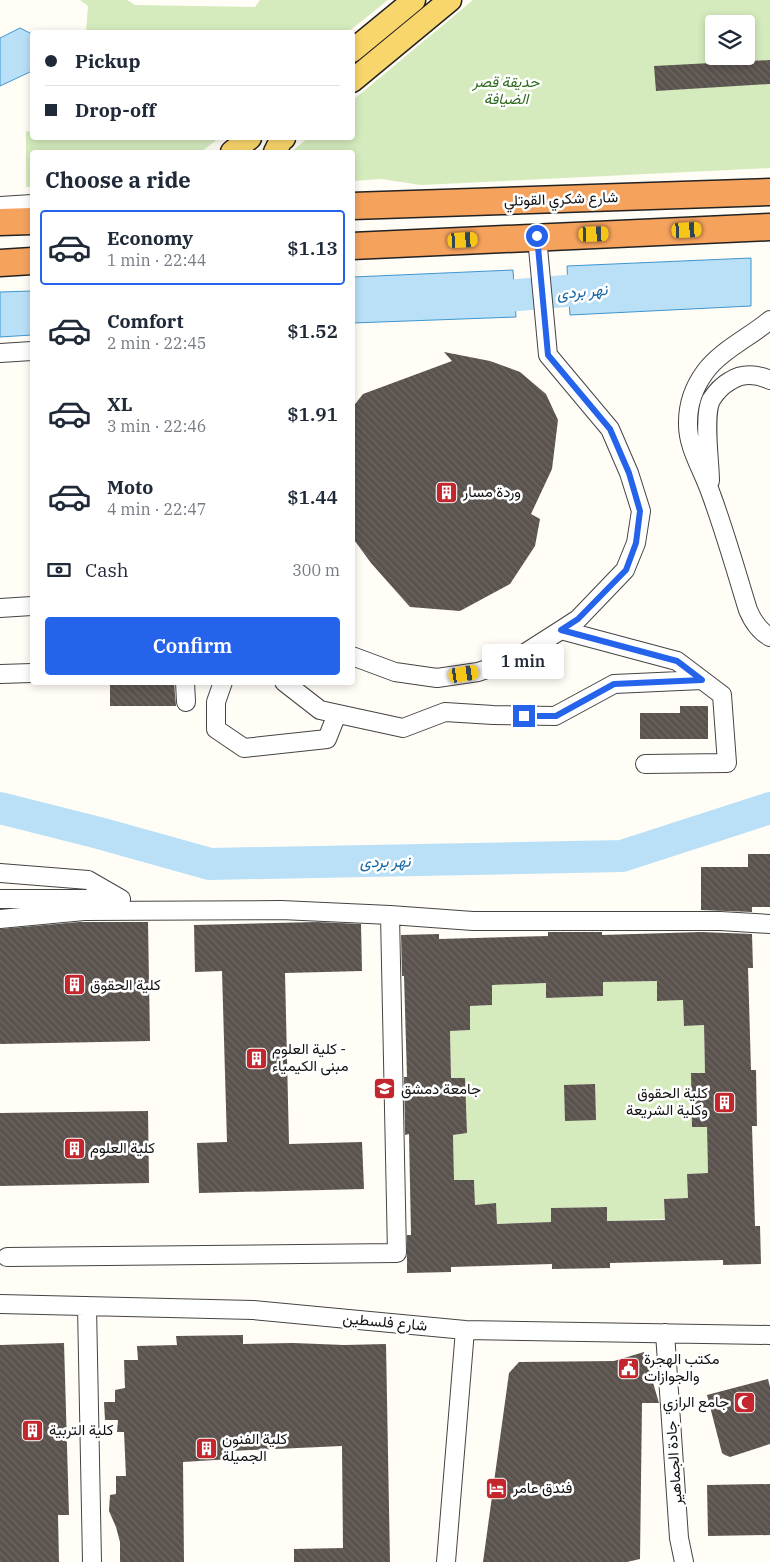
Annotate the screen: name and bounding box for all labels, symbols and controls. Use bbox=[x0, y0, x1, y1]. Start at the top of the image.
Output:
map controls bbox=[705, 15, 755, 65]
button: layers bbox=[705, 15, 755, 65]
text: Pickup bbox=[75, 49, 140, 73]
park label: حديقة قصر الضيافة bbox=[472, 72, 540, 108]
text: Drop-off bbox=[75, 98, 156, 122]
text: Choose a ride bbox=[45, 165, 191, 194]
street label: شارع شكري القوتلي bbox=[503, 187, 619, 214]
car bbox=[671, 222, 702, 238]
icon: car bbox=[47, 225, 92, 270]
route start bbox=[526, 225, 548, 247]
text: Economy bbox=[107, 226, 193, 250]
car bbox=[578, 226, 609, 242]
car bbox=[447, 232, 478, 248]
text: $1.13 bbox=[287, 236, 338, 260]
text: 1 min · 22:44 bbox=[107, 250, 206, 270]
water label: نهر بردى bbox=[556, 279, 610, 304]
icon: car bbox=[47, 308, 92, 353]
text: Comfort bbox=[107, 309, 184, 333]
text: $1.52 bbox=[287, 319, 338, 343]
text: 2 min · 22:45 bbox=[107, 333, 206, 353]
icon: car bbox=[47, 391, 92, 436]
text: XL bbox=[107, 392, 133, 416]
text: $1.91 bbox=[287, 402, 338, 426]
text: 3 min · 22:46 bbox=[107, 416, 206, 436]
icon: car bbox=[47, 474, 92, 519]
text: Moto bbox=[107, 475, 153, 499]
building icon: وردة مسار bbox=[435, 480, 459, 504]
place label: وردة مسار bbox=[462, 482, 521, 501]
text: $1.44 bbox=[287, 485, 338, 509]
text: 4 min · 22:47 bbox=[107, 499, 206, 519]
icon: cash bbox=[45, 556, 73, 584]
text: Cash bbox=[85, 558, 129, 582]
text: 300 m bbox=[292, 560, 340, 580]
button: Confirm bbox=[45, 617, 340, 675]
callout: 1 min bbox=[483, 644, 565, 678]
text: 1 min bbox=[501, 651, 545, 671]
car bbox=[448, 664, 479, 684]
route end bbox=[513, 705, 535, 727]
water label: نهر بردى bbox=[359, 851, 412, 872]
building icon: كلية الحقوق bbox=[62, 973, 86, 997]
place label: كلية الحقوق bbox=[90, 975, 161, 994]
place label: كلية العلوم - مبنى الكيمياء bbox=[272, 1039, 348, 1076]
building icon: كلية العلوم - مبنى الكيمياء bbox=[244, 1046, 268, 1070]
school or university icon: جامعة دمشق bbox=[373, 1077, 397, 1101]
place label: جامعة دمشق bbox=[401, 1079, 481, 1099]
place label: كلية الحقوق وكلية الشريعة bbox=[626, 1083, 708, 1119]
building icon: كلية الحقوق وكلية الشريعة bbox=[712, 1090, 736, 1114]
building icon: كلية العلوم bbox=[62, 1136, 86, 1160]
place label: كلية العلوم bbox=[90, 1138, 155, 1158]
street label: شارع فلسطين bbox=[342, 1308, 428, 1337]
place label: مكتب الهجرة والجوازات bbox=[644, 1349, 720, 1385]
public building icon: مكتب الهجرة والجوازات bbox=[616, 1356, 640, 1380]
mosque icon: جامع الرازي bbox=[733, 1390, 757, 1414]
place label: جامع الرازي bbox=[663, 1392, 729, 1415]
building icon: كلية التربية bbox=[21, 1418, 45, 1442]
place label: كلية التربية bbox=[49, 1420, 114, 1439]
street label: جادة الجماهير bbox=[661, 1420, 686, 1507]
place label: كلية الفنون الجميلة bbox=[222, 1429, 288, 1465]
building icon: كلية الفنون الجميلة bbox=[194, 1436, 218, 1460]
hotel icon: فندق عامر bbox=[485, 1476, 509, 1500]
place label: فندق عامر bbox=[512, 1478, 572, 1497]

